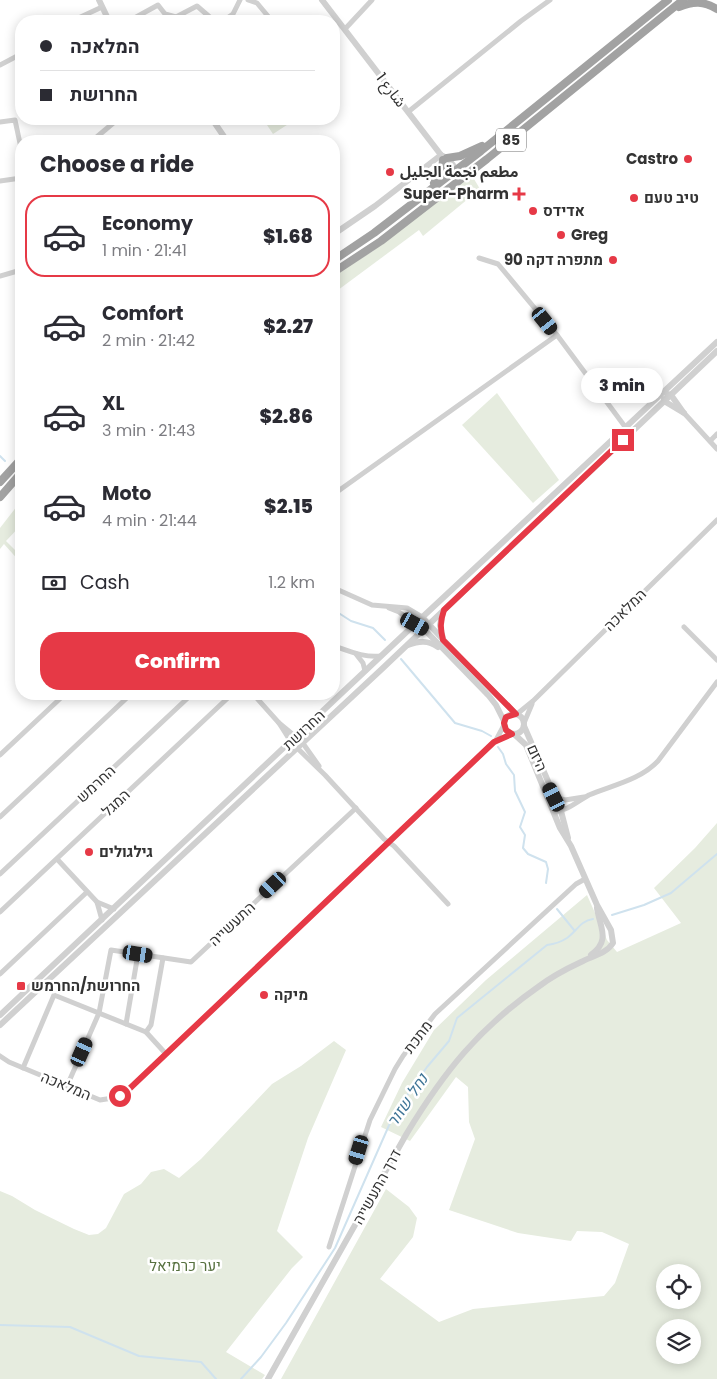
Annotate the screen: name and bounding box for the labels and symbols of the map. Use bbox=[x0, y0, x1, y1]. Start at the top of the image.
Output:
street label: شارع 1 bbox=[370, 68, 411, 113]
road number: 85 bbox=[496, 128, 526, 152]
place label: Castro bbox=[626, 148, 678, 169]
marker: Castro bbox=[682, 153, 694, 165]
place label: مطعم نجمة الجليل bbox=[400, 161, 519, 183]
marker: مطعم نجمة الجليل bbox=[384, 166, 396, 178]
place label: Super-Pharm bbox=[403, 183, 509, 204]
place label: טיב טעם bbox=[644, 187, 699, 208]
marker: Super-Pharm bbox=[513, 188, 525, 200]
marker: טיב טעם bbox=[628, 192, 640, 204]
place label: אדידס bbox=[543, 200, 585, 221]
marker: אדידס bbox=[527, 205, 539, 217]
place label: Greg bbox=[571, 224, 608, 245]
marker: Greg bbox=[555, 229, 567, 241]
place label: מתפרה דקה 90 bbox=[504, 249, 603, 270]
marker: מתפרה דקה 90 bbox=[607, 254, 619, 266]
car bbox=[529, 305, 560, 337]
callout: 3 min bbox=[582, 368, 664, 402]
route end bbox=[612, 429, 634, 451]
street label: המלאכה bbox=[599, 584, 651, 636]
car bbox=[398, 610, 431, 638]
street label: החרושת bbox=[278, 705, 329, 755]
street label: היזם bbox=[522, 741, 553, 775]
street label: החרמש bbox=[71, 760, 120, 807]
car bbox=[540, 780, 567, 814]
street label: המגל bbox=[97, 784, 134, 821]
place label: גילגולים bbox=[99, 841, 153, 862]
marker: גילגולים bbox=[83, 846, 95, 858]
car bbox=[256, 869, 289, 901]
street label: התעשייה bbox=[204, 897, 260, 951]
car bbox=[122, 944, 153, 964]
place label: החרושת/החרמש bbox=[31, 975, 140, 996]
marker: החרושת/החרמש bbox=[15, 980, 27, 992]
place label: מיקה bbox=[274, 984, 308, 1005]
marker: מיקה bbox=[258, 989, 270, 1001]
street label: מתכת bbox=[398, 1016, 437, 1058]
car bbox=[69, 1035, 94, 1069]
street label: המלאכה bbox=[38, 1066, 94, 1105]
water label: נחל שזור bbox=[381, 1068, 434, 1131]
route start bbox=[109, 1085, 131, 1107]
car bbox=[347, 1133, 370, 1167]
street label: דרך התעשייה bbox=[347, 1145, 406, 1228]
park label: יער כרמיאל bbox=[149, 1255, 221, 1276]

